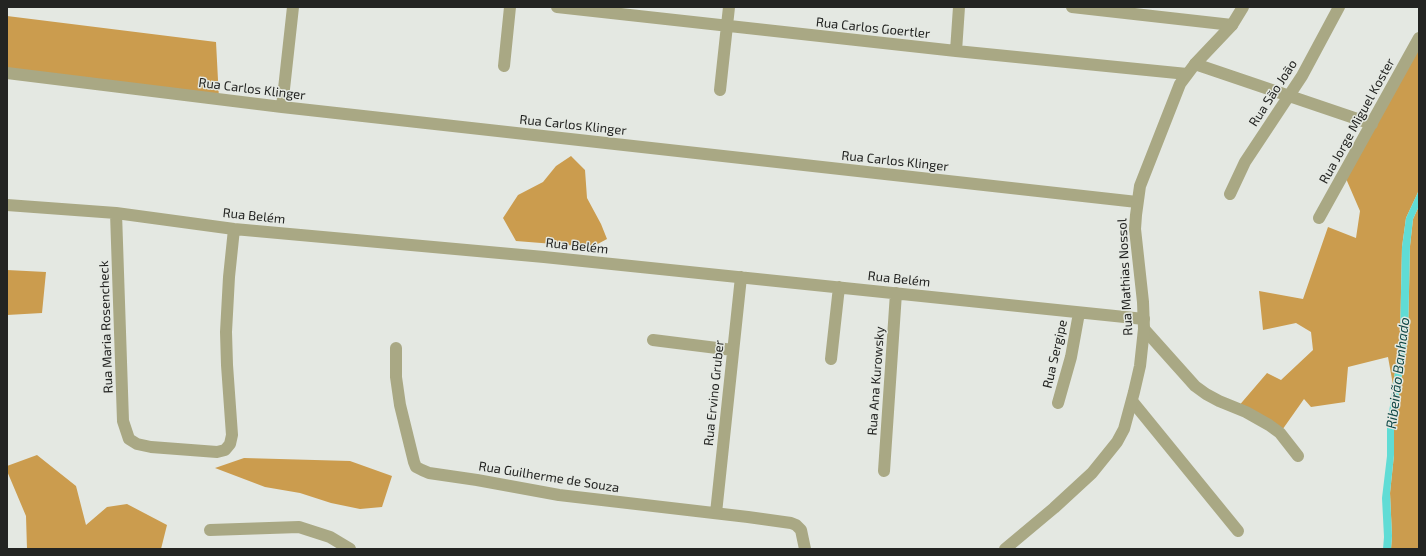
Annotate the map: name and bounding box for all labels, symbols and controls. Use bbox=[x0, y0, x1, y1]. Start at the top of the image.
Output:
street label: Rua Carlos Goertler bbox=[815, 14, 931, 42]
street label: Rua Jorge Miguel Koster bbox=[1316, 55, 1398, 187]
street label: Rua São João bbox=[1246, 57, 1300, 129]
street label: Rua Carlos Klinger bbox=[198, 75, 306, 103]
street label: Rua Carlos Klinger bbox=[519, 112, 627, 138]
street label: Rua Carlos Klinger bbox=[841, 148, 949, 174]
street label: Rua Belém bbox=[222, 205, 286, 227]
street label: Rua Mathias Nossol bbox=[1114, 218, 1136, 336]
street label: Rua Belém bbox=[545, 235, 609, 257]
street label: Rua Maria Rosencheck bbox=[96, 260, 116, 394]
street label: Rua Belém bbox=[867, 268, 931, 290]
water label: Ribeirão Banhado bbox=[1383, 316, 1413, 430]
street label: Rua Sergipe bbox=[1040, 318, 1070, 390]
street label: Rua Ana Kurowsky bbox=[864, 326, 888, 436]
street label: Rua Ervino Gruber bbox=[701, 339, 727, 447]
street label: Rua Guilherme de Souza bbox=[477, 458, 621, 496]

